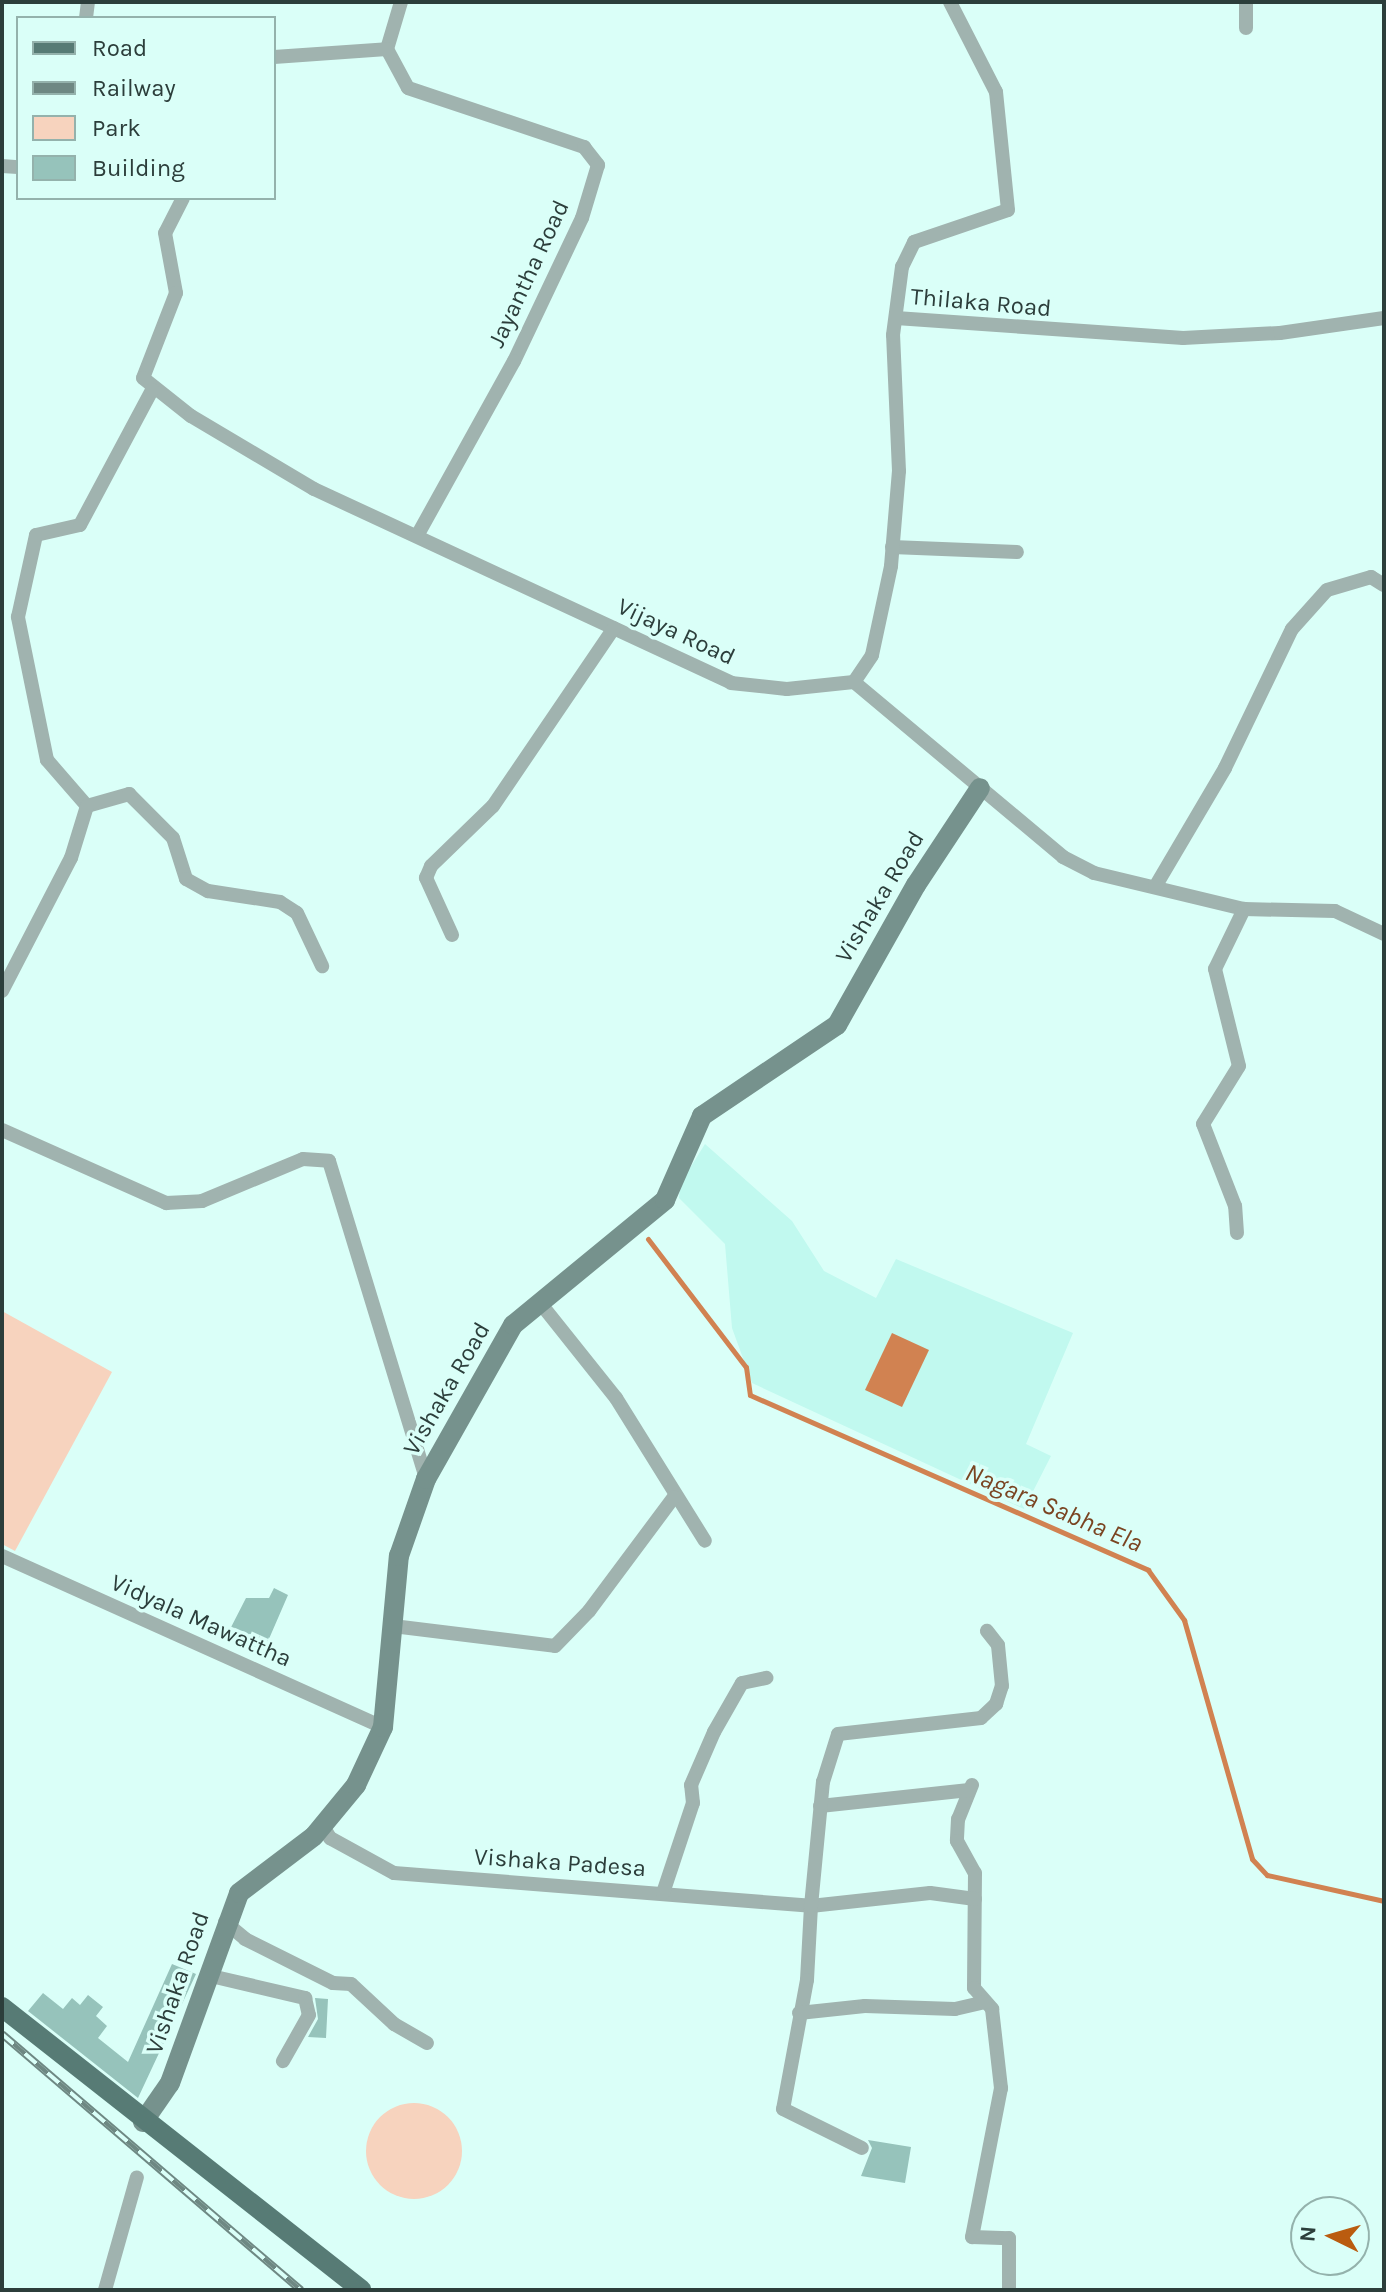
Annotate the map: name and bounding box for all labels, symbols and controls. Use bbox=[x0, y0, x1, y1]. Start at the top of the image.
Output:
legend bbox=[16, 16, 276, 200]
text: Road bbox=[92, 34, 147, 62]
text: Railway bbox=[92, 74, 176, 102]
text: Park bbox=[92, 114, 141, 142]
text: Building bbox=[92, 154, 185, 182]
street label: Jayantha Road bbox=[482, 196, 576, 352]
street label: Thilaka Road bbox=[909, 282, 1053, 324]
street label: Vijaya Road bbox=[612, 592, 740, 672]
street label: Vishaka Road bbox=[829, 826, 931, 968]
street label: Vishaka Road bbox=[397, 1317, 497, 1461]
water label: Nagara Sabha Ela bbox=[961, 1457, 1147, 1559]
street label: Vidyala Mawattha bbox=[106, 1568, 296, 1674]
street label: Vishaka Padesa bbox=[473, 1843, 647, 1883]
street label: Vishaka Road bbox=[140, 1908, 216, 2058]
north arrow bbox=[1290, 2196, 1370, 2276]
text: N bbox=[1294, 2225, 1322, 2243]

